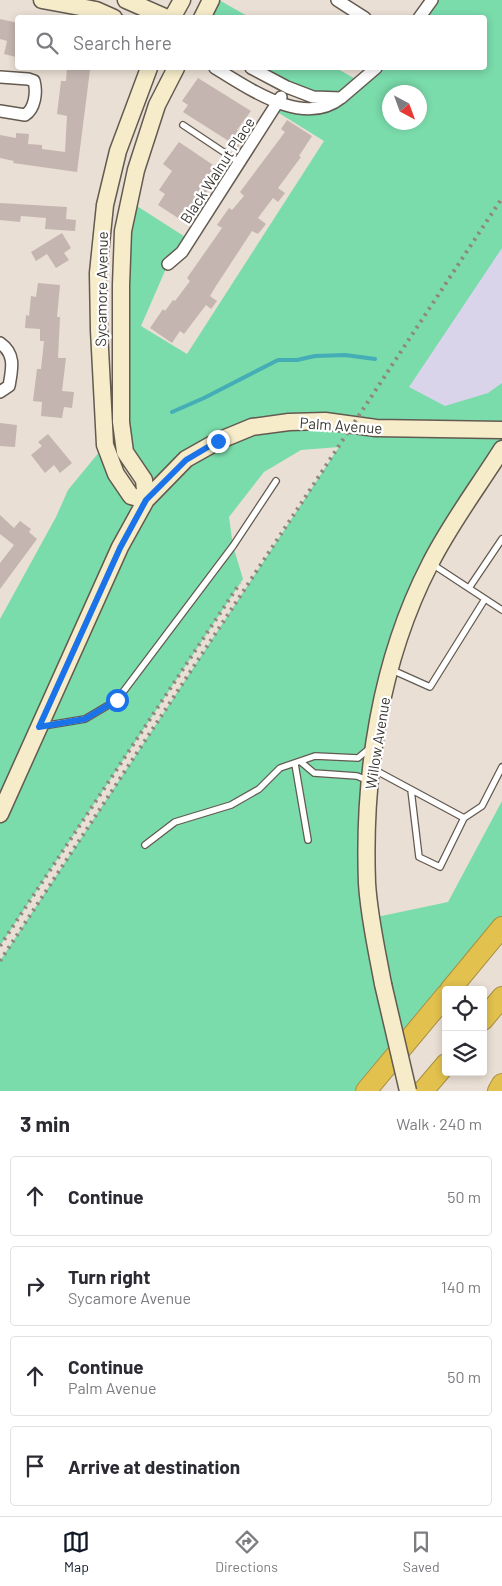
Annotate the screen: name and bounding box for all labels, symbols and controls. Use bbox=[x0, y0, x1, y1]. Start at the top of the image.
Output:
search box bbox=[15, 15, 487, 70]
icon: search bbox=[33, 29, 61, 57]
text: Search here bbox=[73, 31, 172, 54]
north arrow bbox=[382, 85, 427, 130]
street label: Black Walnut Place bbox=[176, 114, 258, 226]
street label: Sycamore Avenue bbox=[91, 231, 111, 347]
street label: Palm Avenue bbox=[299, 413, 383, 437]
route end bbox=[207, 430, 230, 453]
route start bbox=[106, 689, 129, 712]
street label: Willow Avenue bbox=[361, 696, 393, 790]
map controls bbox=[442, 986, 487, 1076]
button: locate bbox=[442, 986, 487, 1031]
button: layers bbox=[442, 1031, 487, 1076]
text: 3 min bbox=[20, 1111, 70, 1136]
text: Walk · 240 m bbox=[396, 1114, 482, 1133]
icon: ahead bbox=[21, 1182, 49, 1210]
text: Continue bbox=[68, 1185, 144, 1208]
text: 50 m bbox=[447, 1187, 481, 1206]
text: Turn right bbox=[68, 1265, 150, 1288]
icon: right bbox=[21, 1272, 49, 1300]
text: 140 m bbox=[441, 1277, 481, 1296]
text: Sycamore Avenue bbox=[68, 1288, 191, 1307]
text: Continue bbox=[68, 1355, 144, 1378]
icon: ahead bbox=[21, 1362, 49, 1390]
text: 50 m bbox=[447, 1367, 481, 1386]
text: Palm Avenue bbox=[68, 1378, 157, 1397]
icon: arrive bbox=[21, 1452, 49, 1480]
text: Arrive at destination bbox=[68, 1455, 240, 1478]
tab: Map bbox=[62, 1528, 90, 1575]
tab: Directions bbox=[215, 1528, 278, 1575]
tab: Saved bbox=[403, 1528, 440, 1575]

